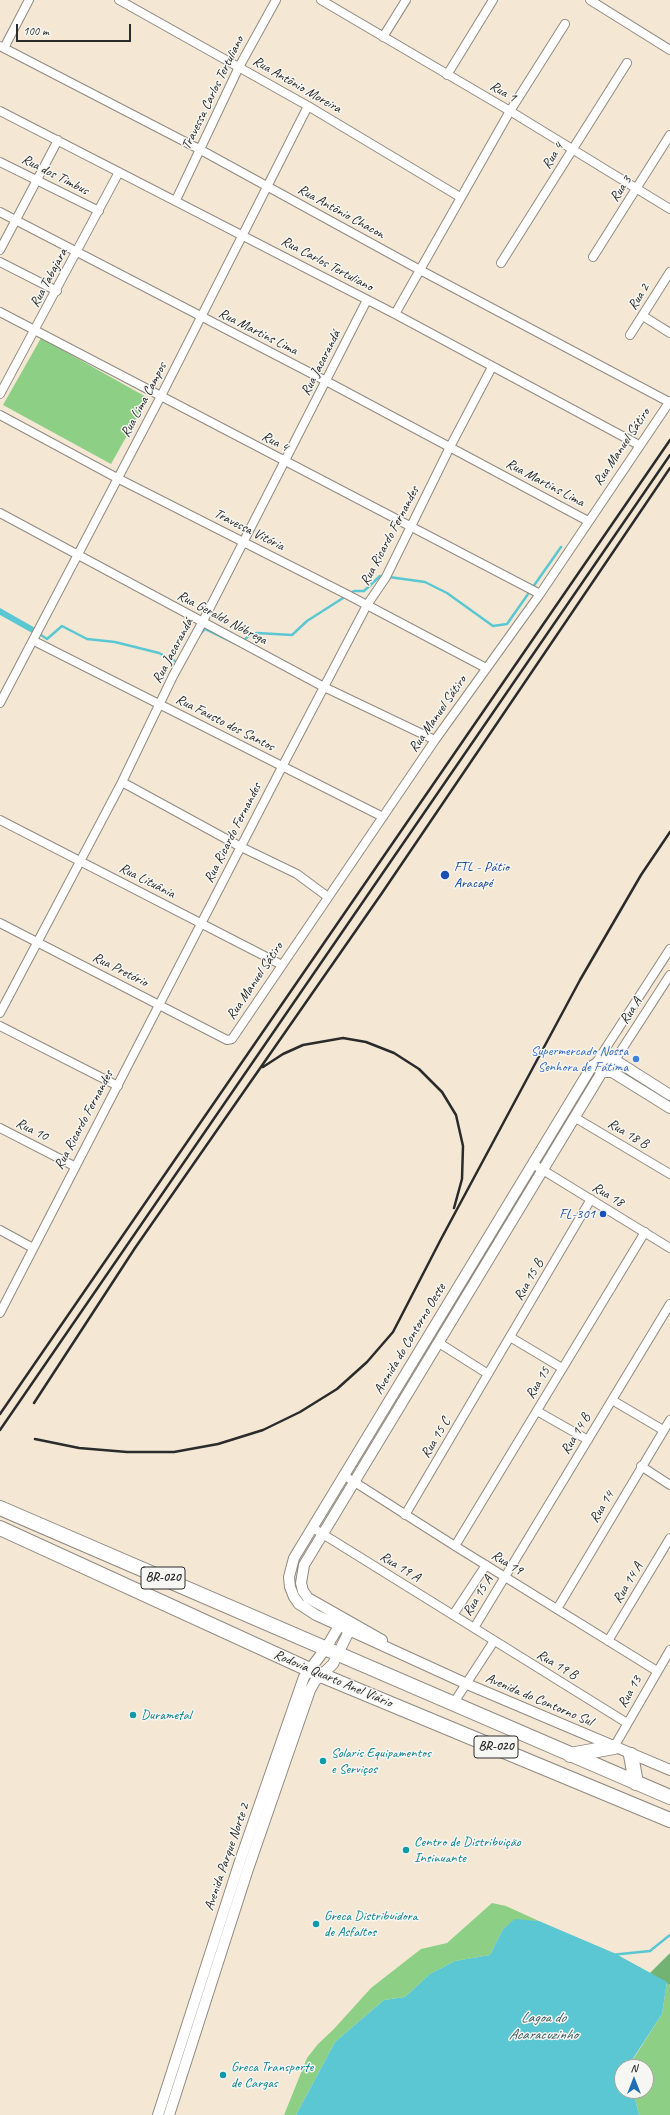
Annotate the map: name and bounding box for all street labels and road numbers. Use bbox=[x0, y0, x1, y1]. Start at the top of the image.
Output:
street label: Travessa Carlos Tertuliano bbox=[178, 33, 248, 153]
street label: Rua Antônio Moreira bbox=[250, 53, 344, 117]
street label: Rua 1 bbox=[487, 78, 519, 106]
street label: Rua 4 bbox=[539, 140, 567, 172]
street label: Rua dos Timbus bbox=[19, 151, 91, 199]
street label: Rua 3 bbox=[606, 173, 636, 205]
street label: Rua Antônio Chacon bbox=[295, 181, 387, 243]
street label: Rua Carlos Tertuliano bbox=[278, 233, 376, 295]
street label: Rua Tabajara bbox=[27, 246, 71, 310]
street label: Rua 2 bbox=[625, 281, 653, 313]
street label: Rua Martins Lima bbox=[216, 305, 300, 359]
street label: Rua Jacarandá bbox=[297, 328, 345, 398]
street label: Rua Lima Campos bbox=[117, 360, 171, 440]
street label: Rua Manuel Sátiro bbox=[590, 405, 654, 489]
street label: Rua 4 bbox=[259, 428, 291, 456]
street label: Rua Martins Lima bbox=[503, 455, 587, 511]
street label: Rua Ricardo Fernandes bbox=[357, 484, 423, 588]
street label: Travessa Vitória bbox=[211, 505, 287, 555]
street label: Rua Geraldo Nóbrega bbox=[174, 587, 270, 649]
street label: Rua Jacarandá bbox=[149, 616, 197, 686]
street label: Rua Manuel Sátiro bbox=[405, 673, 471, 755]
street label: Rua Fausto dos Santos bbox=[173, 691, 277, 755]
street label: Rua Ricardo Fernandes bbox=[201, 780, 265, 886]
street label: Rua Lituânia bbox=[116, 860, 178, 902]
street label: Rua Manuel Sátiro bbox=[223, 939, 287, 1023]
street label: Rua Pretório bbox=[90, 949, 150, 991]
street label: Rua A bbox=[616, 995, 646, 1027]
street label: Rua Ricardo Fernandes bbox=[51, 1068, 117, 1172]
street label: Rua 10 bbox=[13, 1115, 51, 1145]
street label: Rua 18 B bbox=[605, 1115, 651, 1153]
street label: Rua 18 bbox=[589, 1179, 627, 1211]
street label: Rua 15 B bbox=[511, 1257, 547, 1303]
street label: Avenida do Contorno Oeste bbox=[370, 1281, 450, 1397]
street label: Rua 15 bbox=[522, 1364, 554, 1402]
street label: Rua 14 B bbox=[557, 1411, 595, 1457]
street label: Rua 15 C bbox=[418, 1415, 454, 1461]
street label: Rua 14 bbox=[586, 1488, 618, 1526]
street label: Rua 19 bbox=[488, 1547, 526, 1579]
street label: Rua 19 A bbox=[377, 1548, 423, 1586]
street label: Rua 14 A bbox=[609, 1560, 647, 1606]
road number: BR-020 bbox=[141, 1567, 185, 1589]
street label: Rua 15 A bbox=[459, 1573, 497, 1619]
street label: Rodovia Quarto Anel Viário bbox=[271, 1646, 395, 1712]
street label: Rua 19 B bbox=[534, 1646, 580, 1684]
street label: Avenida do Contorno Sul bbox=[483, 1670, 595, 1730]
street label: Rua 13 bbox=[614, 1673, 646, 1711]
road number: BR-020 bbox=[474, 1736, 518, 1758]
street label: Avenida Parque Norte 2 bbox=[201, 1801, 253, 1913]

